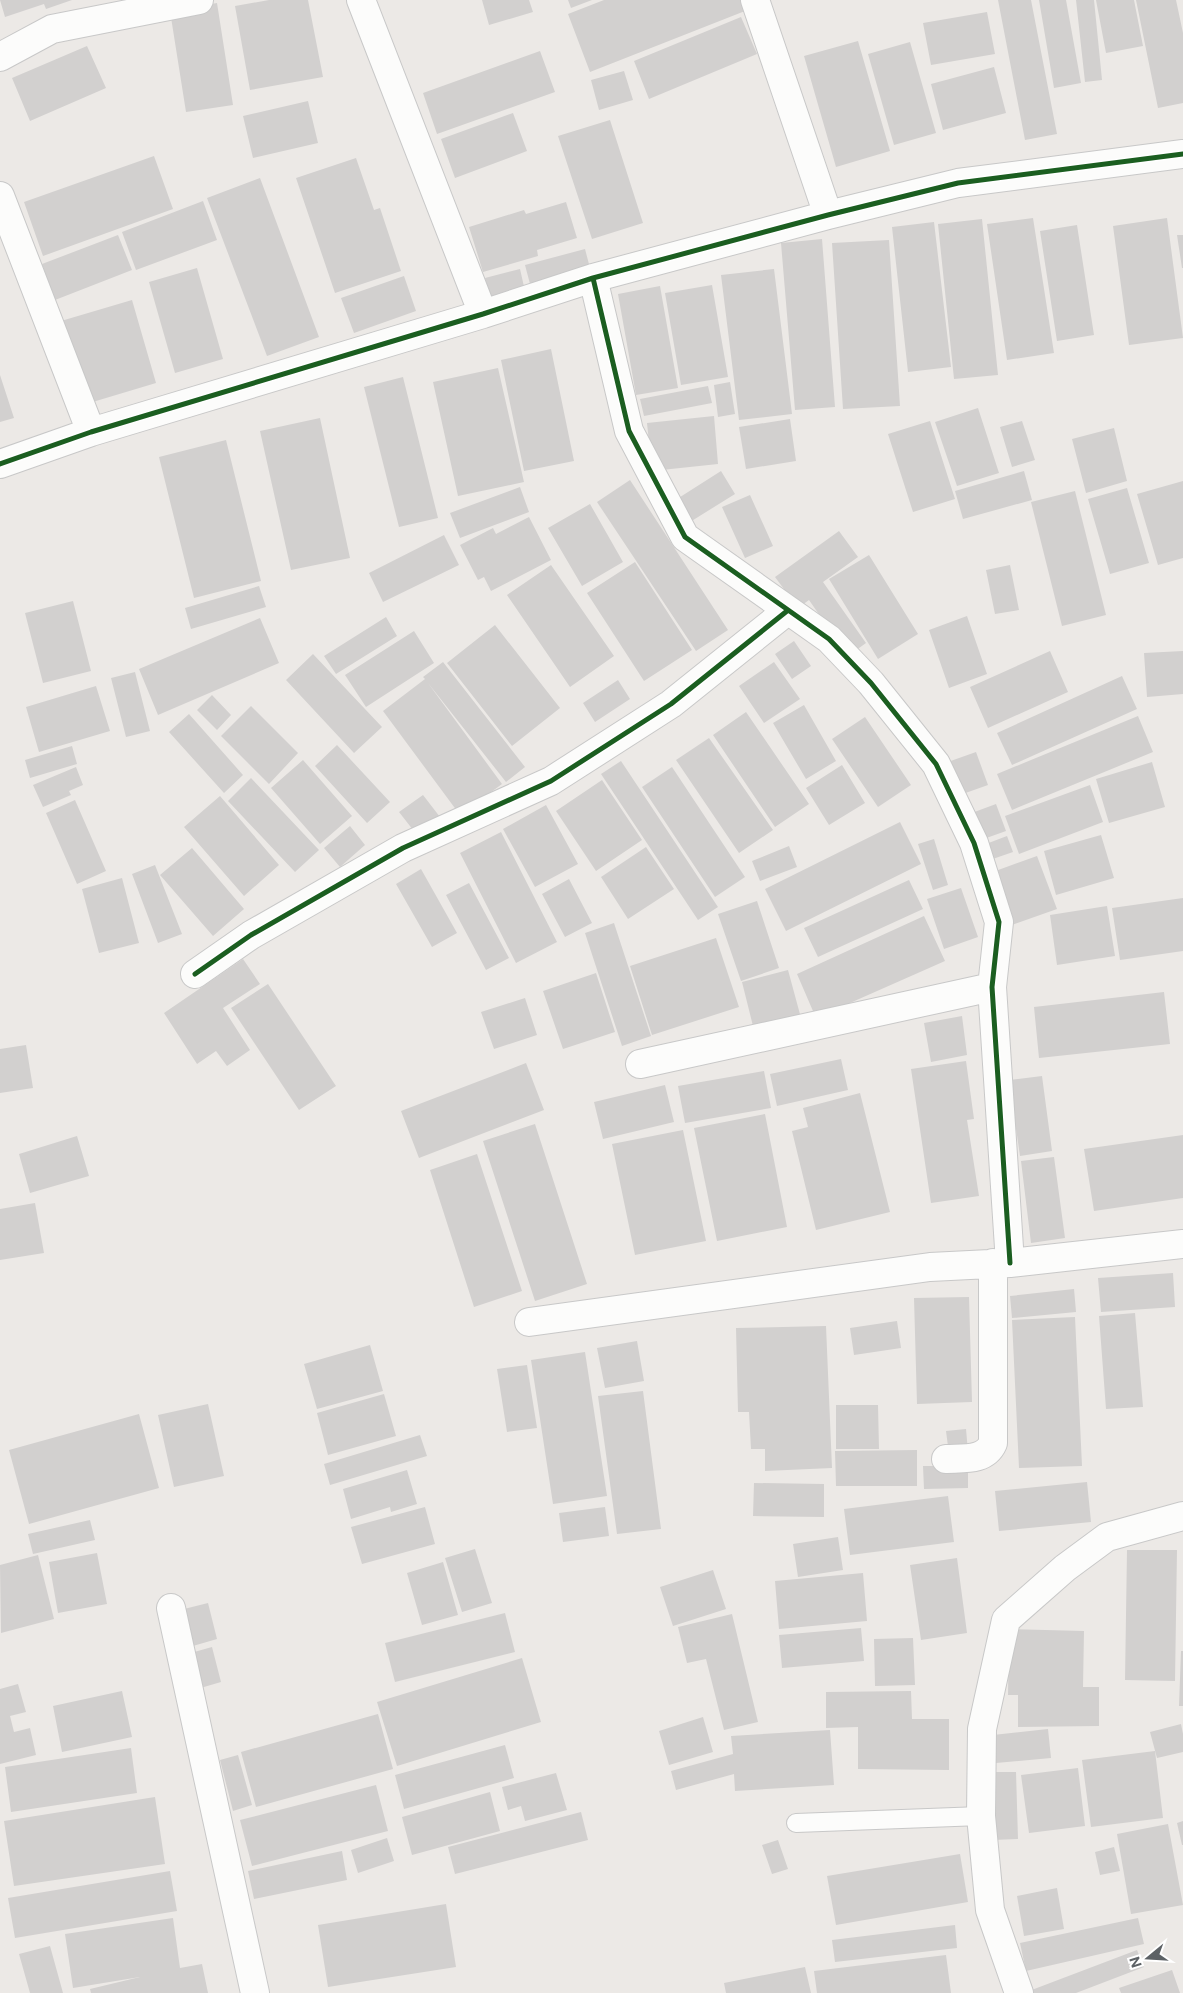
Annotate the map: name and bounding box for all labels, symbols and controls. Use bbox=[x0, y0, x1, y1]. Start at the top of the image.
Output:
north arrow bbox=[1123, 1933, 1173, 1983]
text: N bbox=[1126, 1954, 1145, 1970]

